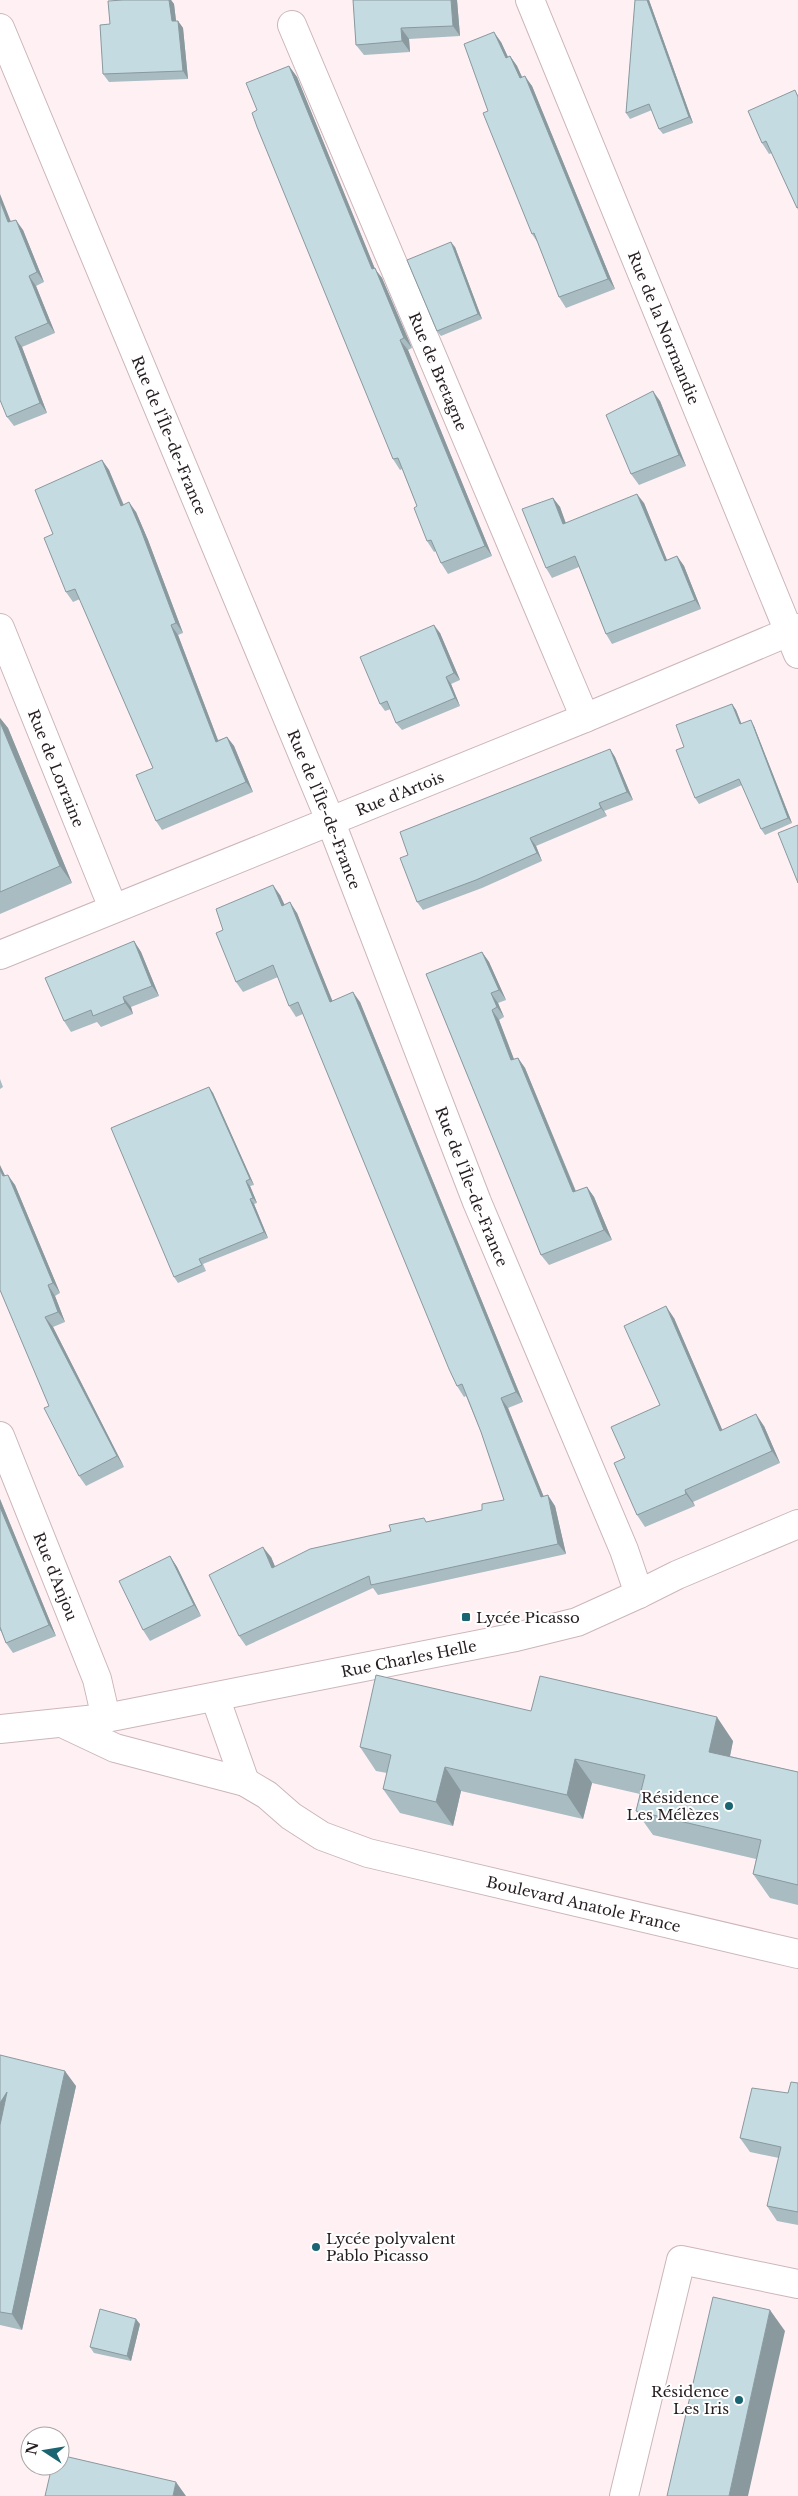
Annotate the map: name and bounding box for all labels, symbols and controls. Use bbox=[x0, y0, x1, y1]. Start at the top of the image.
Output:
street label: Rue de la Normandie bbox=[624, 248, 704, 407]
street label: Rue de Bretagne bbox=[405, 309, 472, 433]
street label: Rue de l'Île-de-France bbox=[128, 353, 211, 517]
street label: Rue de Lorraine bbox=[24, 706, 89, 830]
street label: Rue de l'Île-de-France bbox=[284, 727, 365, 892]
street label: Rue d'Artois bbox=[353, 767, 446, 819]
street label: Rue de l'Île-de-France bbox=[432, 1104, 513, 1269]
street label: Rue d'Anjou bbox=[30, 1529, 82, 1623]
place label: Lycée Picasso bbox=[476, 1608, 580, 1627]
marker: Lycée Picasso bbox=[460, 1611, 472, 1623]
street label: Rue Charles Helle bbox=[339, 1636, 478, 1681]
place label: Résidence Les Mélèzes bbox=[627, 1788, 719, 1824]
marker: Résidence Les Mélèzes bbox=[723, 1800, 735, 1812]
street label: Boulevard Anatole France bbox=[485, 1872, 683, 1936]
place label: Lycée polyvalent Pablo Picasso bbox=[326, 2229, 456, 2265]
marker: Lycée polyvalent Pablo Picasso bbox=[310, 2241, 322, 2253]
place label: Résidence Les Iris bbox=[651, 2382, 729, 2418]
marker: Résidence Les Iris bbox=[733, 2394, 745, 2406]
north arrow bbox=[20, 2426, 70, 2476]
text: N bbox=[22, 2440, 42, 2457]

